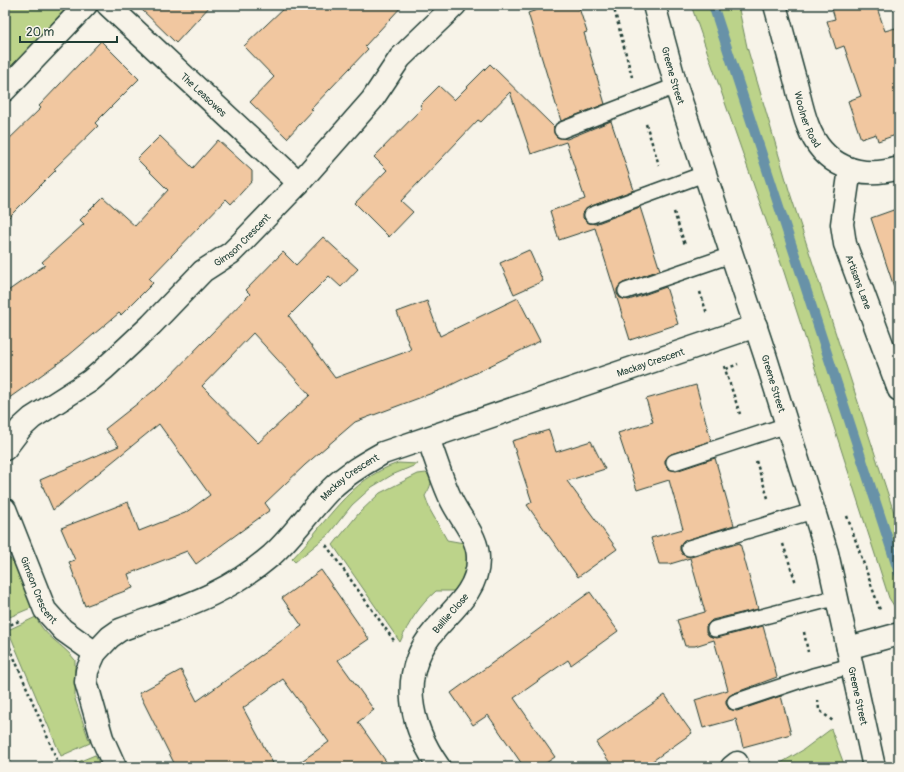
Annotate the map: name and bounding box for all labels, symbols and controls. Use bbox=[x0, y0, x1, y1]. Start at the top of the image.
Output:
scale bar bbox=[20, 18, 117, 44]
text: 20 m bbox=[26, 25, 55, 40]
street label: Greene Street bbox=[659, 45, 687, 107]
street label: The Leasowes bbox=[178, 71, 229, 120]
street label: Woolner Road bbox=[791, 90, 823, 150]
street label: Gimson Crescent bbox=[212, 211, 274, 269]
street label: Artisans Lane bbox=[842, 253, 874, 311]
street label: Mackay Crescent bbox=[615, 346, 687, 380]
street label: Greene Street bbox=[758, 353, 788, 415]
street label: Mackay Crescent bbox=[318, 451, 382, 503]
street label: Gimson Crescent bbox=[17, 555, 60, 627]
street label: Baillie Close bbox=[430, 591, 471, 636]
street label: Greene Street bbox=[845, 666, 870, 727]

